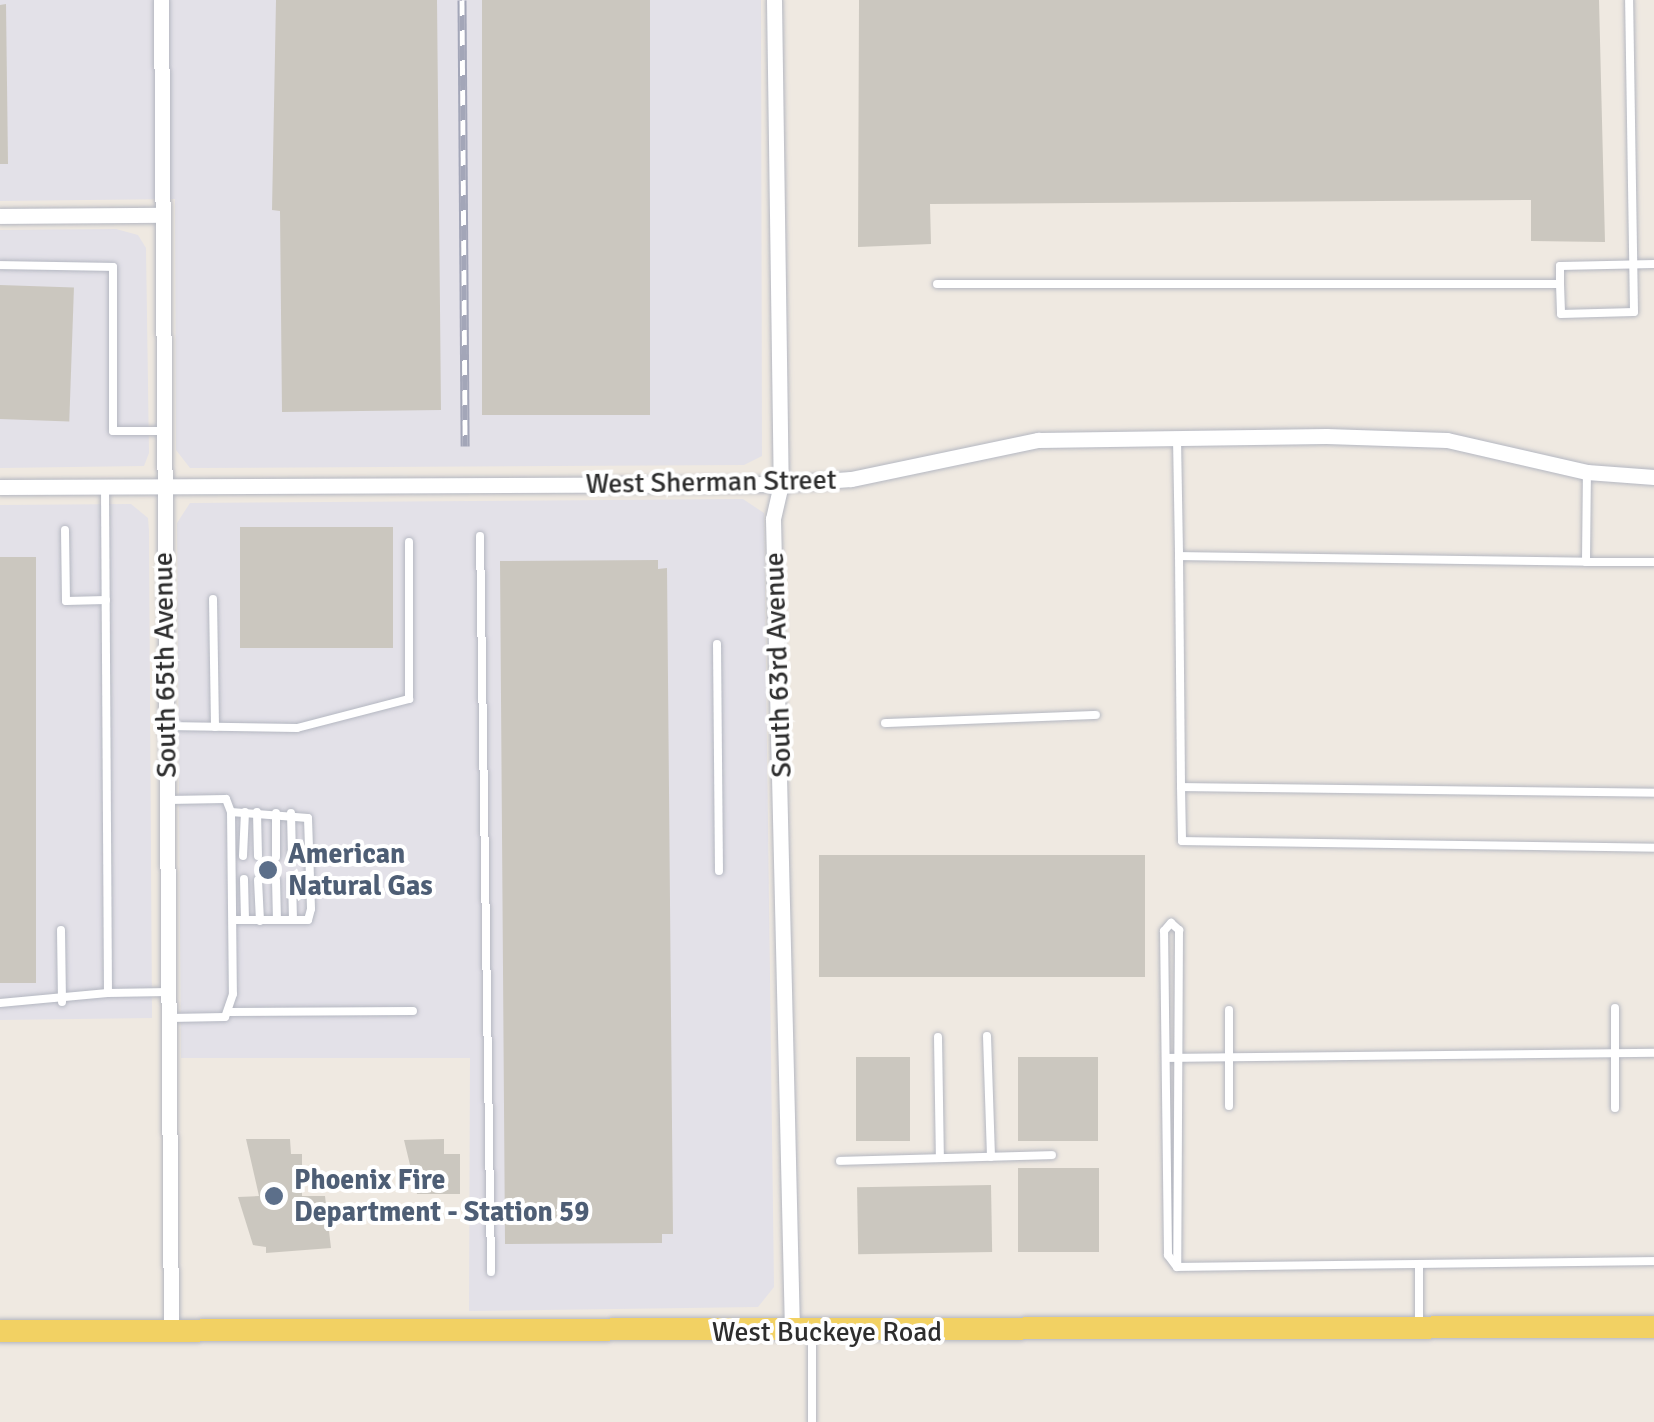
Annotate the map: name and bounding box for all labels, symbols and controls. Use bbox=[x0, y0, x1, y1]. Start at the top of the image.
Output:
street label: West Sherman Street bbox=[585, 463, 837, 501]
street label: South 65th Avenue bbox=[146, 552, 184, 778]
street label: South 63rd Avenue bbox=[757, 552, 799, 778]
place label: American Natural Gas bbox=[288, 837, 433, 903]
marker: American Natural Gas bbox=[257, 859, 279, 881]
place label: Phoenix Fire Department - Station 59 bbox=[294, 1163, 589, 1229]
marker: Phoenix Fire Department - Station 59 bbox=[263, 1185, 285, 1207]
street label: West Buckeye Road bbox=[712, 1315, 942, 1349]

